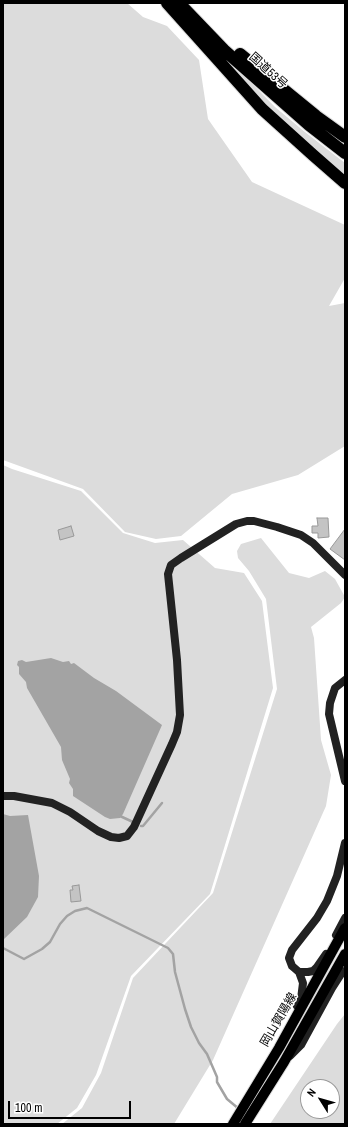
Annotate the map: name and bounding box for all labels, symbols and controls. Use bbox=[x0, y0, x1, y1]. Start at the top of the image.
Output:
street label: 国道53号 bbox=[246, 50, 290, 92]
street label: 岡山賀陽線 bbox=[258, 990, 300, 1050]
north arrow bbox=[300, 1079, 340, 1119]
text: N bbox=[304, 1086, 319, 1099]
scale bar bbox=[10, 1093, 133, 1119]
text: 100 m bbox=[15, 1100, 42, 1116]

